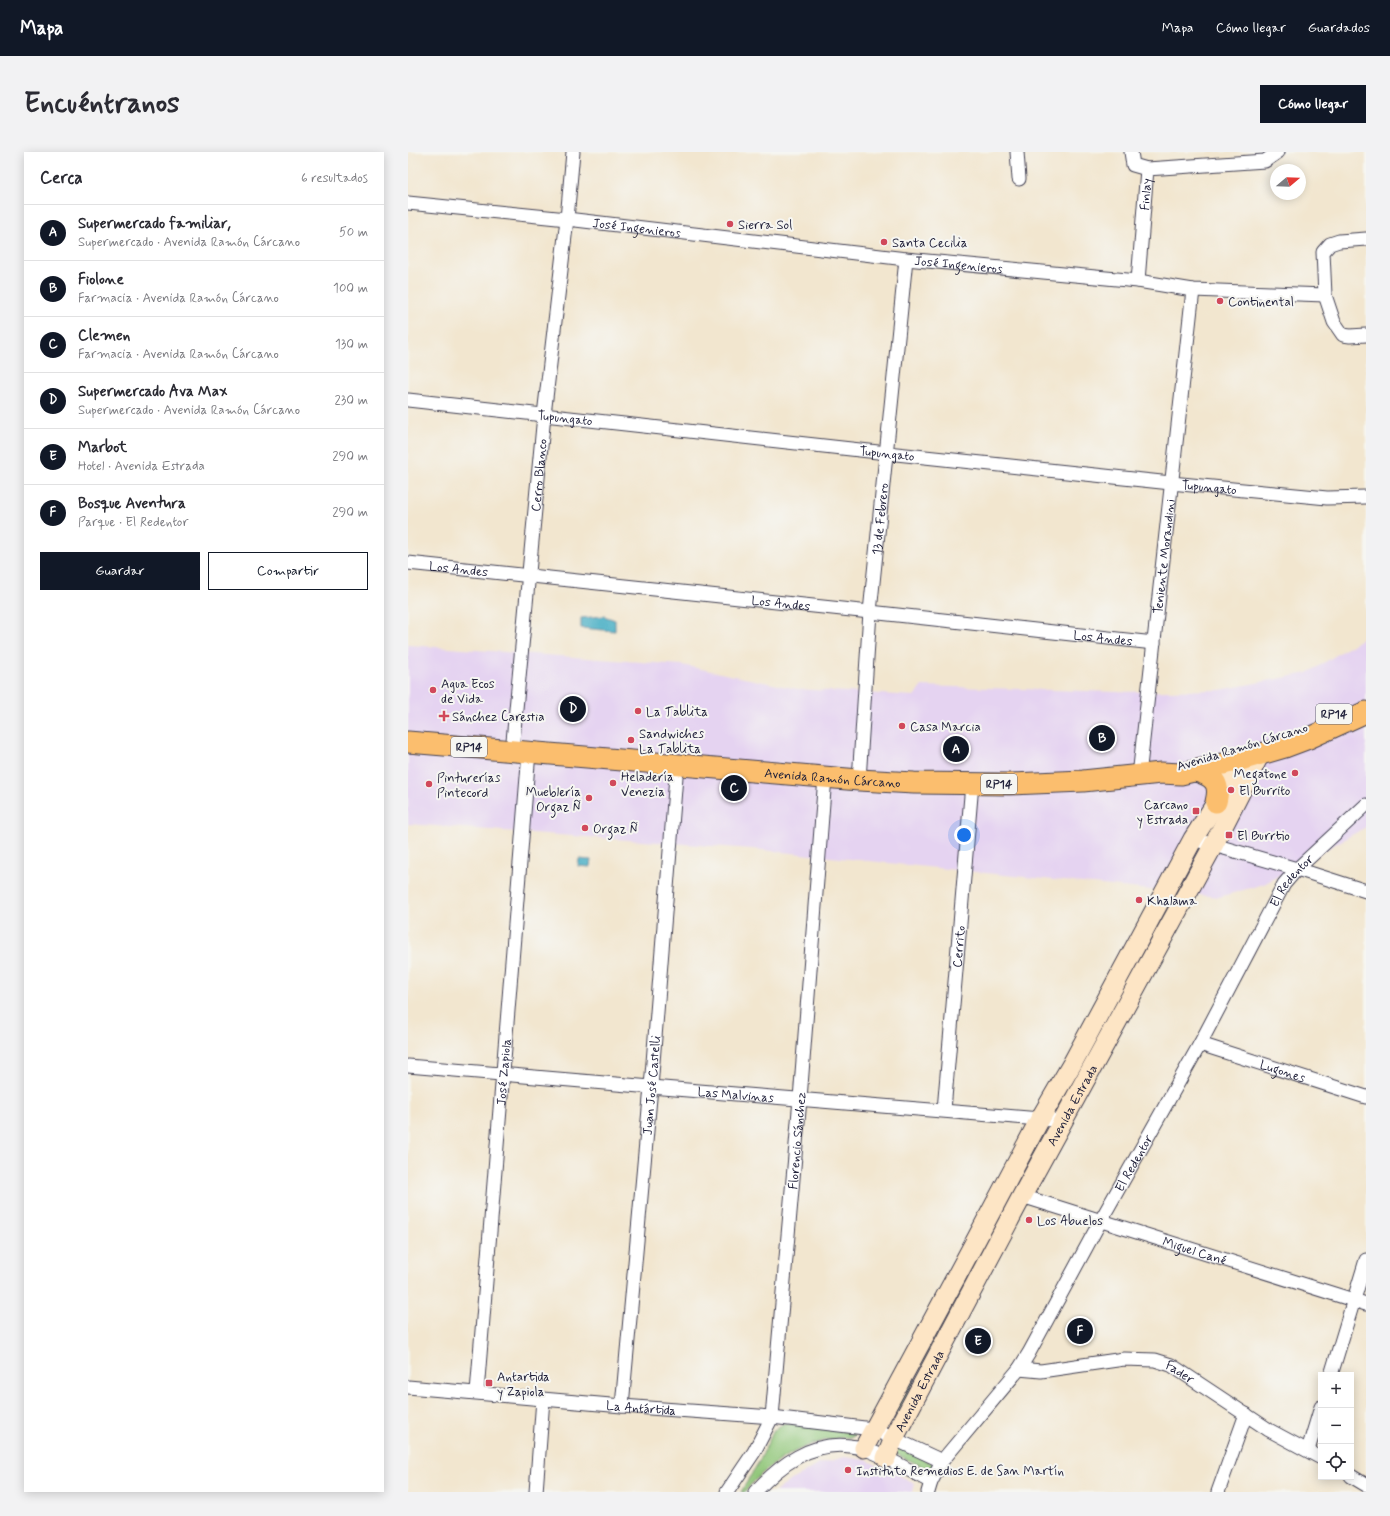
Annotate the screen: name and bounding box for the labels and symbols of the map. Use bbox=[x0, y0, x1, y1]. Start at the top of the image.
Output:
north arrow bbox=[1270, 164, 1306, 200]
street label: Finlay bbox=[1137, 178, 1156, 211]
street label: José Ingenieros bbox=[591, 215, 682, 242]
place label: Sierra Sol bbox=[738, 217, 792, 234]
marker: Sierra Sol bbox=[725, 219, 735, 229]
place label: Santa Cecilia bbox=[892, 235, 968, 252]
marker: Santa Cecilia bbox=[879, 237, 889, 247]
street label: José Ingenieros bbox=[914, 253, 1004, 278]
place label: Continental bbox=[1228, 294, 1294, 311]
marker: Continental bbox=[1215, 296, 1225, 306]
street label: Tupungato bbox=[537, 407, 594, 430]
street label: Cerro Blanco bbox=[528, 438, 552, 513]
street label: Tupungato bbox=[859, 443, 916, 466]
street label: Tupungato bbox=[1181, 477, 1238, 499]
street label: 13 de Febrero bbox=[869, 482, 893, 556]
street label: Teniente Morandini bbox=[1150, 498, 1180, 615]
street label: Los Andes bbox=[428, 558, 489, 581]
street label: Los Andes bbox=[750, 592, 811, 616]
street label: Los Andes bbox=[1072, 627, 1133, 651]
place label: Agua Ecos de Vida bbox=[441, 676, 495, 708]
marker: Agua Ecos de Vida bbox=[428, 685, 438, 695]
pin: D bbox=[560, 694, 586, 724]
place label: La Tablita bbox=[646, 704, 708, 721]
road number: RP14 bbox=[1316, 704, 1352, 724]
marker: La Tablita bbox=[633, 706, 643, 716]
place label: Sánchez Carestia bbox=[452, 709, 545, 726]
marker: Sánchez Carestia bbox=[439, 711, 449, 721]
place label: Casa Marcia bbox=[910, 719, 981, 736]
street label: Avenida Ramón Cárcano bbox=[1175, 719, 1310, 775]
marker: Casa Marcia bbox=[897, 721, 907, 731]
pin: B bbox=[1089, 723, 1115, 753]
place label: Sandwiches La Tablita bbox=[639, 726, 704, 758]
pin: A bbox=[943, 734, 969, 764]
marker: Sandwiches La Tablita bbox=[626, 735, 636, 745]
road number: RP14 bbox=[451, 737, 487, 757]
street label: Avenida Ramón Cárcano bbox=[764, 765, 901, 792]
place label: Megatone bbox=[1234, 766, 1287, 785]
marker: Megatone bbox=[1290, 768, 1300, 778]
place label: Heladería Venezia bbox=[621, 769, 674, 801]
place label: Pinturerías Pintecord bbox=[437, 770, 501, 802]
pin: C bbox=[721, 773, 747, 803]
road number: RP14 bbox=[981, 774, 1017, 794]
marker: Heladería Venezia bbox=[608, 778, 618, 788]
marker: Pinturerías Pintecord bbox=[424, 779, 434, 789]
place label: El Burrito bbox=[1239, 783, 1291, 800]
place label: Mueblería Orgaz Ñ bbox=[526, 784, 581, 818]
marker: El Burrito bbox=[1226, 785, 1236, 795]
marker: Mueblería Orgaz Ñ bbox=[584, 793, 594, 803]
place label: Carcano y Estrada bbox=[1137, 797, 1188, 829]
marker: Carcano y Estrada bbox=[1191, 806, 1201, 816]
place label: Orgaz Ñ bbox=[593, 821, 638, 840]
marker: Orgaz Ñ bbox=[580, 823, 590, 833]
your location bbox=[954, 825, 974, 845]
place label: El Burrtio bbox=[1237, 828, 1290, 845]
marker: El Burrtio bbox=[1224, 830, 1234, 840]
street label: El Redentor bbox=[1266, 850, 1318, 910]
place label: Khalama bbox=[1147, 893, 1197, 910]
marker: Khalama bbox=[1134, 895, 1144, 905]
street label: Cerrito bbox=[949, 925, 970, 968]
street label: Juan José Castelli bbox=[640, 1035, 665, 1136]
street label: José Zapiola bbox=[493, 1038, 516, 1106]
street label: Lugones bbox=[1258, 1057, 1308, 1087]
street label: Avenida Estrada bbox=[1044, 1062, 1102, 1149]
street label: Las Malvinas bbox=[697, 1084, 775, 1107]
street label: Florencio Sánchez bbox=[785, 1091, 811, 1190]
street label: El Redentor bbox=[1112, 1131, 1158, 1195]
place label: Los Abuelos bbox=[1037, 1213, 1103, 1230]
marker: Los Abuelos bbox=[1024, 1215, 1034, 1225]
street label: Miguel Cané bbox=[1160, 1234, 1228, 1270]
pin: F bbox=[1067, 1316, 1093, 1346]
pin: E bbox=[965, 1326, 991, 1356]
street label: Avenida Estrada bbox=[892, 1347, 949, 1435]
street label: Fader bbox=[1164, 1357, 1198, 1389]
place label: Antartida y Zapiola bbox=[497, 1369, 550, 1401]
marker: Antartida y Zapiola bbox=[484, 1378, 494, 1388]
street label: La Antártida bbox=[605, 1398, 677, 1420]
place label: Instituto Remedios E. de San Martín bbox=[856, 1463, 1064, 1480]
marker: Instituto Remedios E. de San Martín bbox=[843, 1465, 853, 1475]

